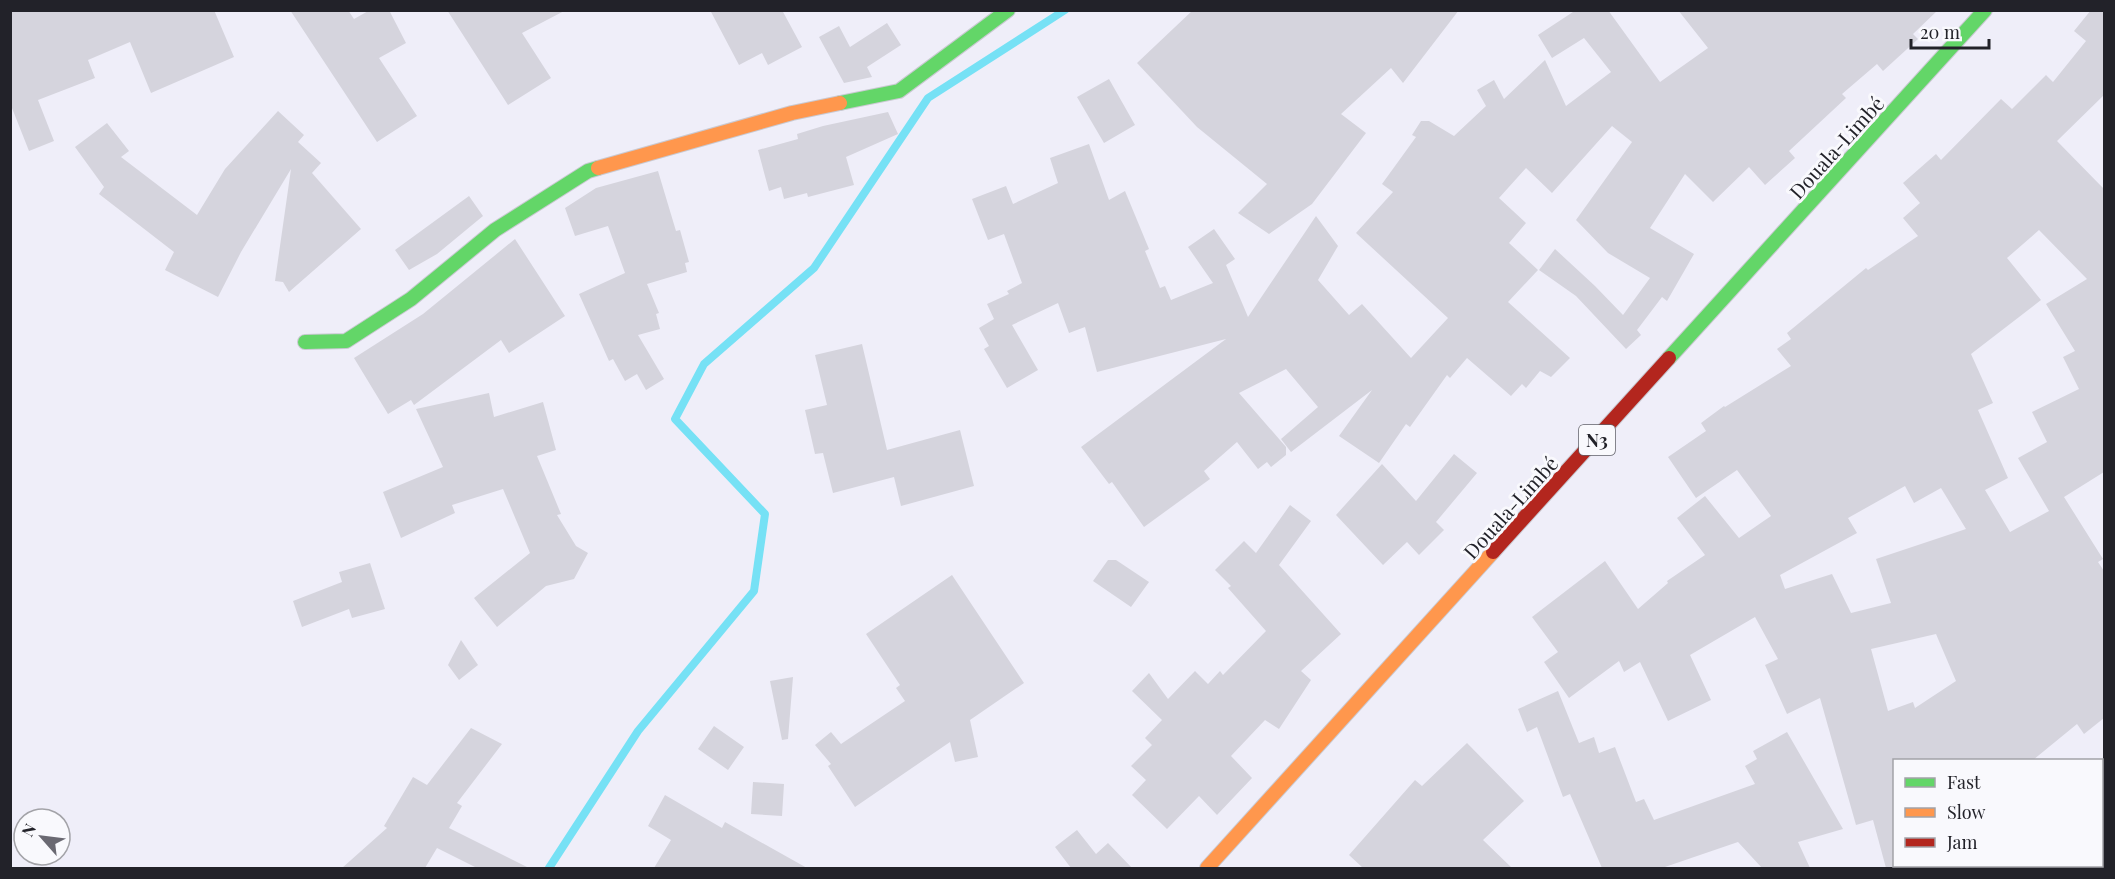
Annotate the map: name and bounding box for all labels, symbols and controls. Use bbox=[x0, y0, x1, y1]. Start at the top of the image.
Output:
scale bar bbox=[1911, 12, 1989, 50]
text: 20 m bbox=[1920, 20, 1960, 44]
street label: Douala-Limbé bbox=[1783, 90, 1889, 204]
road number: N3 bbox=[1579, 425, 1615, 455]
street label: Douala-Limbé bbox=[1457, 450, 1563, 564]
legend bbox=[1893, 759, 2103, 867]
text: Fast bbox=[1947, 770, 1981, 794]
text: Slow bbox=[1947, 800, 1985, 824]
north arrow bbox=[12, 807, 72, 867]
text: N bbox=[16, 819, 41, 840]
text: Jam bbox=[1946, 830, 1977, 854]

